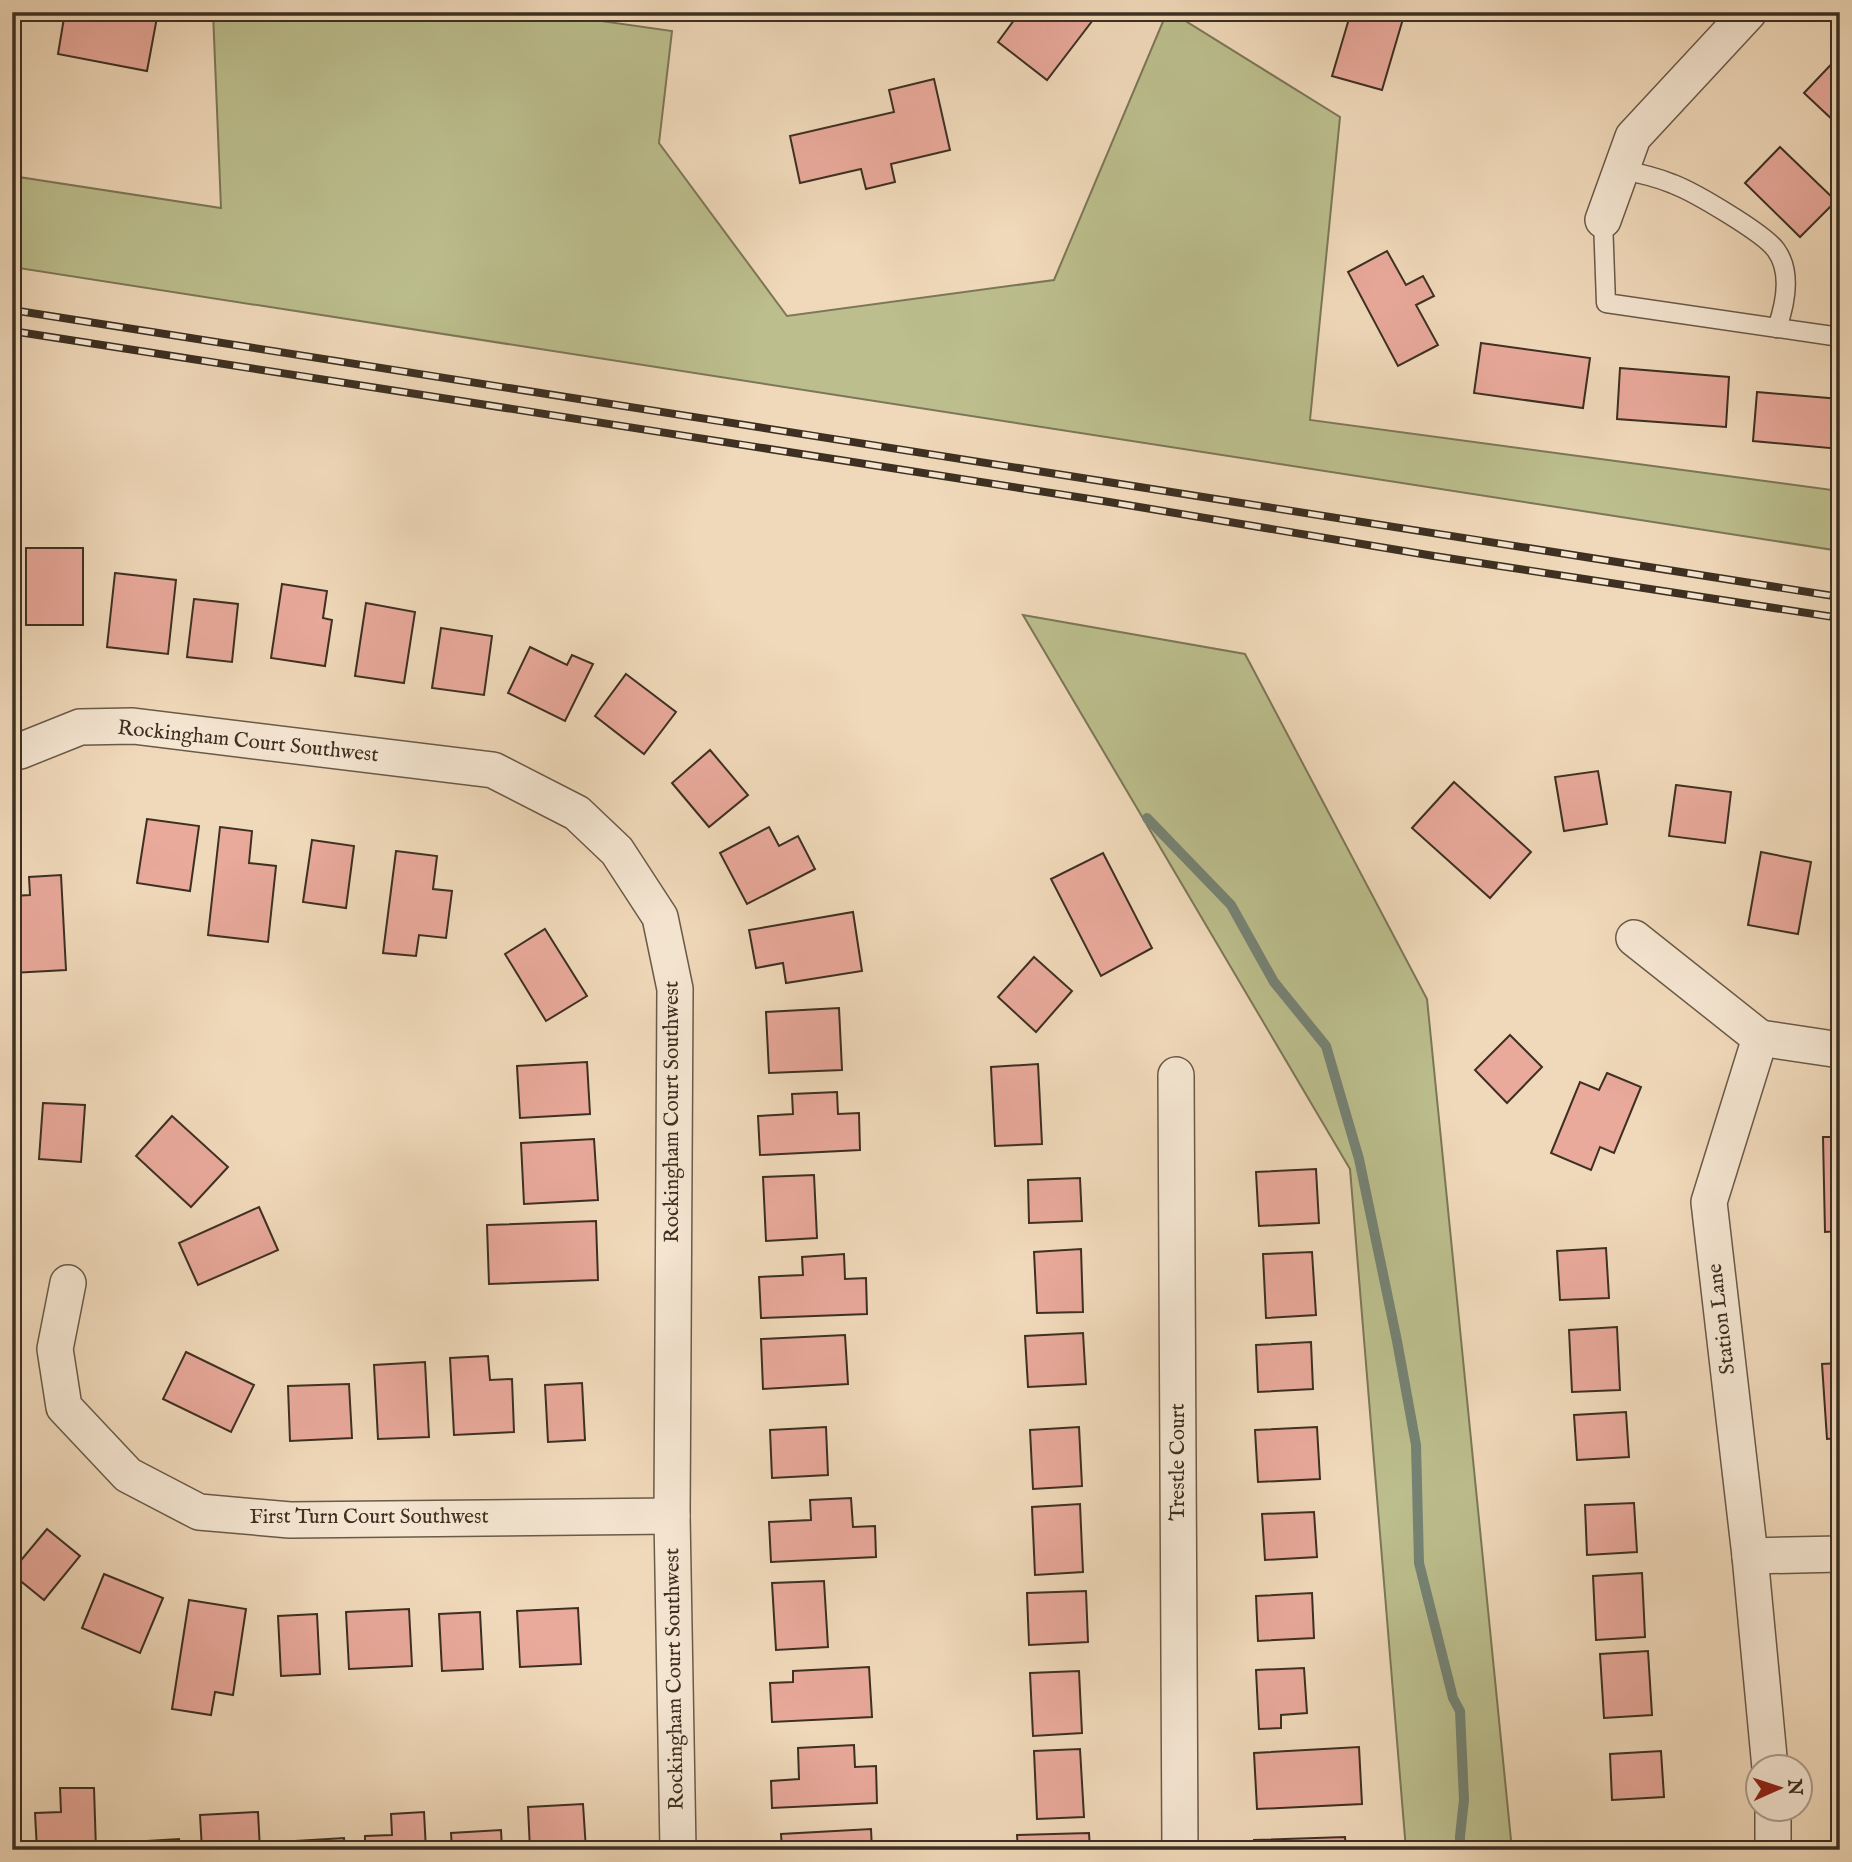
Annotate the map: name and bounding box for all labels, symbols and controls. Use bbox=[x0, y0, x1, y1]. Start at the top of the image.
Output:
street label: Rockingham Court Southwest bbox=[116, 715, 380, 769]
street label: Rockingham Court Southwest bbox=[659, 981, 686, 1243]
street label: Station Lane bbox=[1702, 1262, 1742, 1376]
street label: Trestle Court bbox=[1165, 1403, 1192, 1521]
street label: First Turn Court Southwest bbox=[249, 1504, 489, 1531]
street label: Rockingham Court Southwest bbox=[659, 1548, 691, 1810]
north arrow bbox=[1744, 1754, 1814, 1824]
text: N bbox=[1782, 1777, 1806, 1797]

